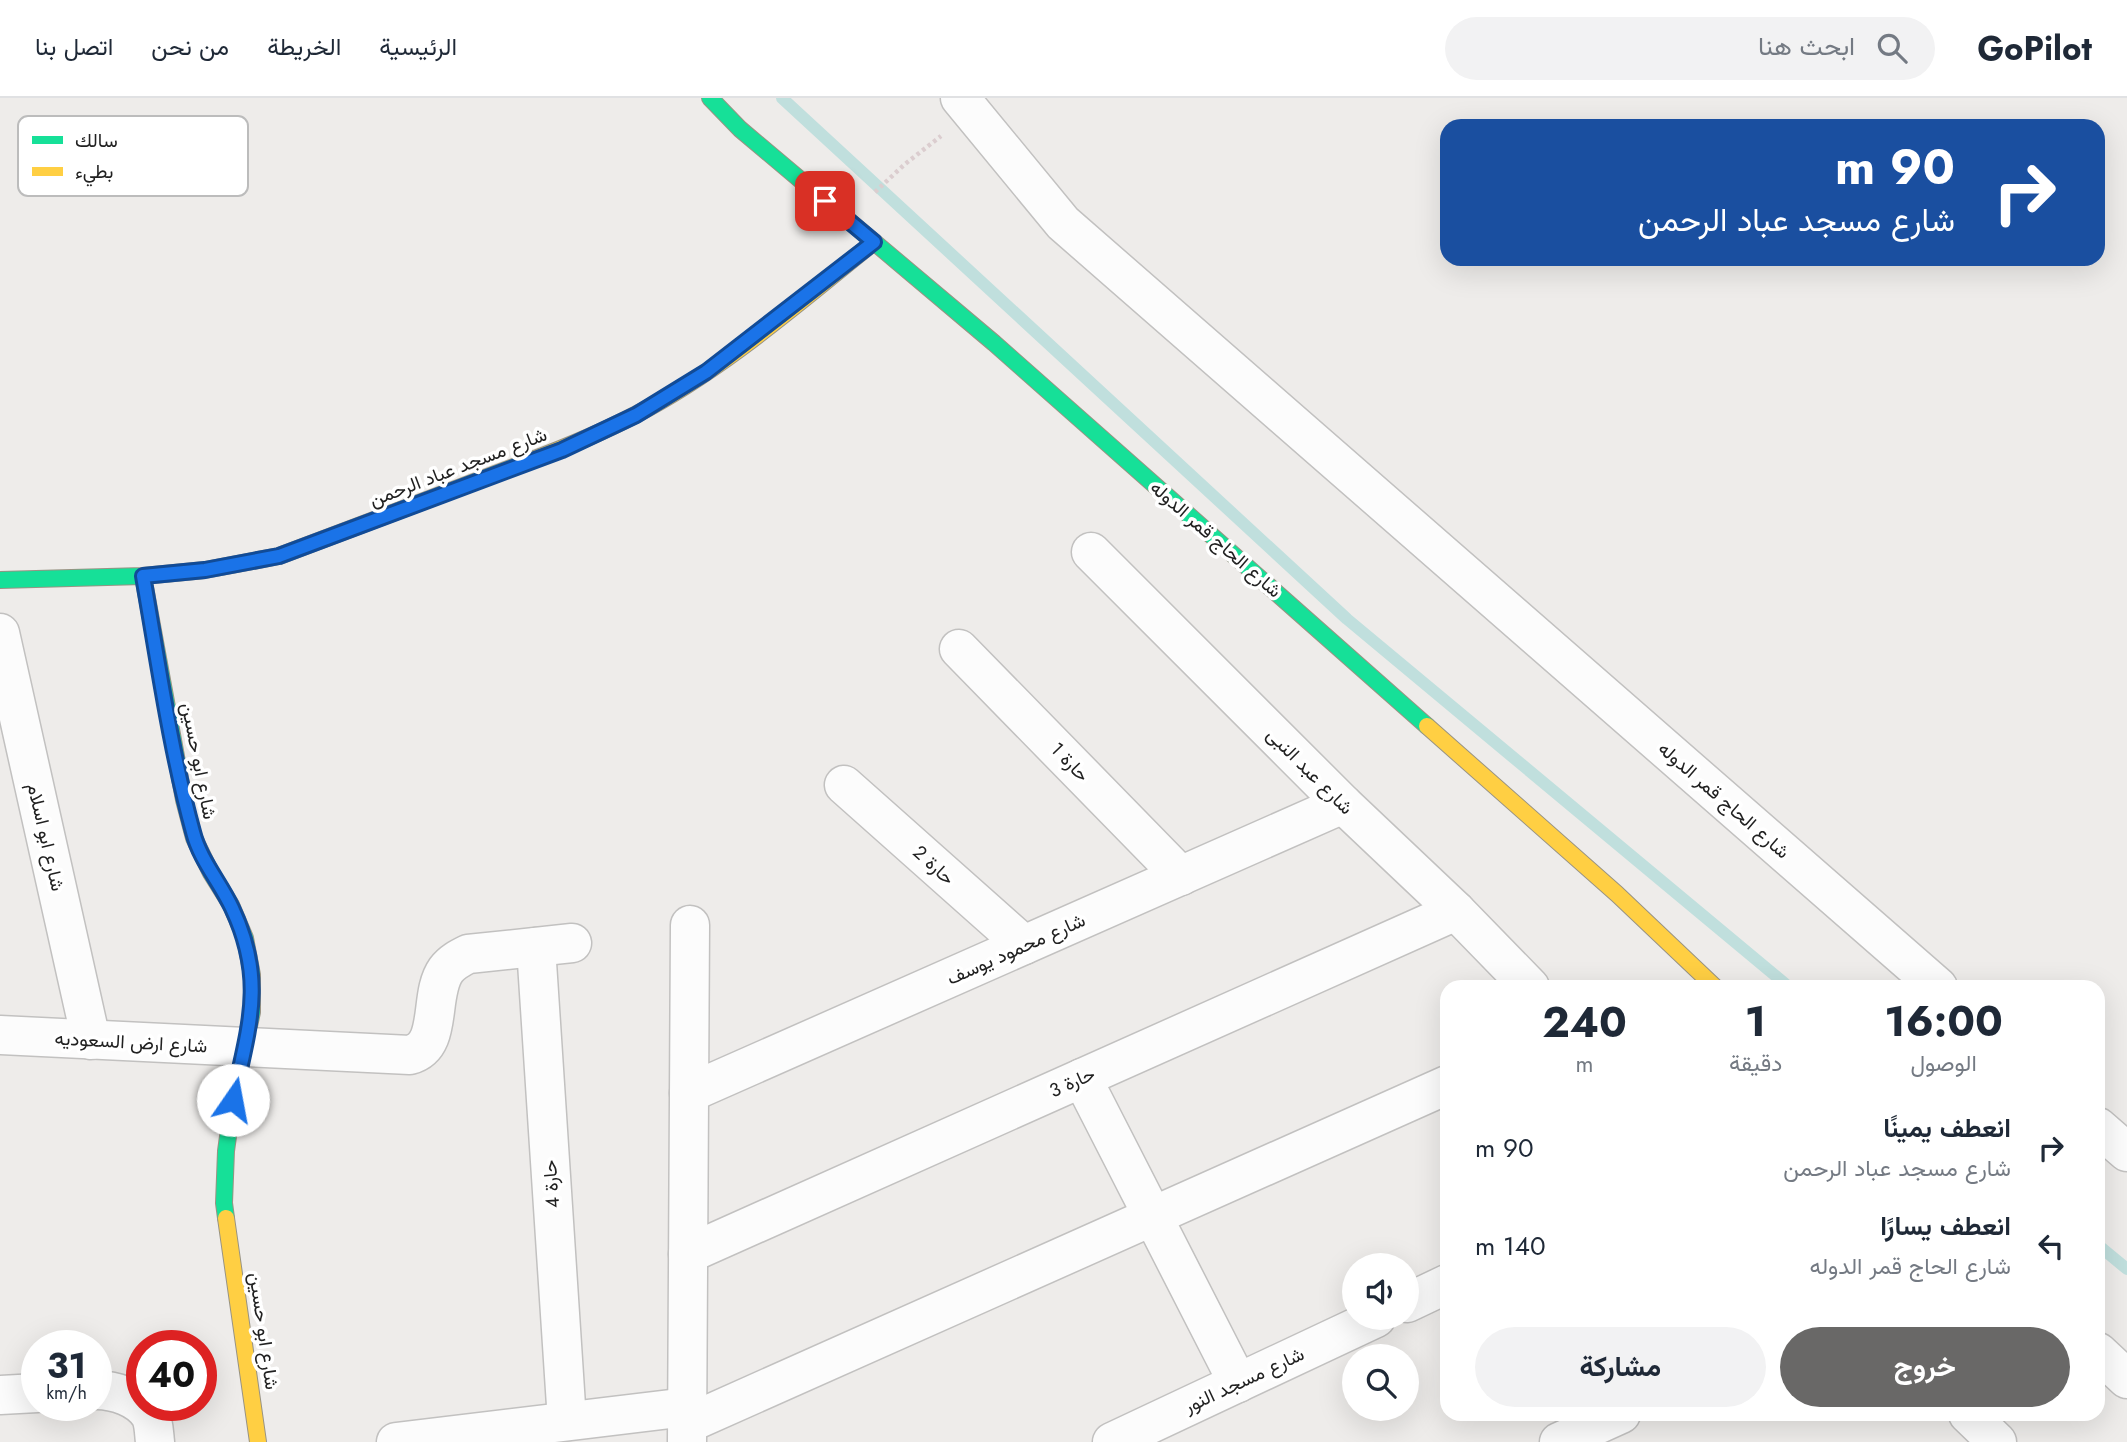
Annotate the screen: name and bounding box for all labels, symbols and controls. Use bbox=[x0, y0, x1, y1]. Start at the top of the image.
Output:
search box bbox=[1445, 17, 1935, 80]
text: GoPilot bbox=[1977, 25, 2092, 72]
text: ابحث هنا bbox=[1758, 27, 1855, 65]
text: اتصل بنا bbox=[35, 29, 113, 64]
text: من نحن bbox=[151, 29, 229, 64]
text: الخريطة bbox=[267, 29, 341, 64]
text: الرئيسية bbox=[379, 29, 457, 64]
icon: search bbox=[1873, 29, 1911, 67]
legend bbox=[18, 116, 248, 196]
text: سالك bbox=[75, 127, 118, 154]
text: 90 m bbox=[1835, 132, 1955, 202]
icon: right bbox=[1979, 147, 2070, 238]
text: بطيء bbox=[75, 158, 113, 187]
pin bbox=[795, 171, 855, 231]
icon: arrive bbox=[806, 182, 844, 220]
text: شارع مسجد عباد الرحمن bbox=[1638, 197, 1955, 243]
street label: شارع مسجد عباد الرحمن bbox=[365, 421, 551, 513]
street label: شارع الحاج قمر الدوله bbox=[1144, 474, 1288, 604]
street label: شارع ابو حسين bbox=[174, 700, 224, 822]
street label: شارع عبد النبى bbox=[1260, 721, 1360, 821]
street label: شارع الحاج قمر الدوله bbox=[1652, 735, 1796, 865]
street label: حارة 1 bbox=[1044, 736, 1096, 788]
street label: شارع ابو اسلام bbox=[20, 780, 72, 894]
street label: حارة 2 bbox=[907, 839, 961, 891]
street label: شارع محمود يوسف bbox=[942, 906, 1090, 992]
text: 1 bbox=[1745, 991, 1766, 1052]
text: 16:00 bbox=[1884, 991, 2003, 1052]
text: 240 bbox=[1542, 992, 1627, 1053]
street label: شارع ارض السعوديه bbox=[54, 1025, 208, 1059]
text: دقيقة bbox=[1729, 1046, 1782, 1080]
text: الوصول bbox=[1910, 1046, 1977, 1080]
text: m bbox=[1576, 1047, 1593, 1081]
street label: حارة 3 bbox=[1045, 1060, 1099, 1104]
position arrow bbox=[196, 1063, 270, 1137]
text: انعطف يمينًا bbox=[1883, 1109, 2011, 1147]
text: 90 m bbox=[1475, 1129, 1534, 1167]
icon: right bbox=[2032, 1129, 2070, 1167]
text: شارع مسجد عباد الرحمن bbox=[1783, 1151, 2011, 1185]
street label: حارة 4 bbox=[536, 1159, 566, 1209]
text: انعطف يسارًا bbox=[1880, 1207, 2011, 1245]
text: 140 m bbox=[1475, 1227, 1546, 1265]
icon: left bbox=[2032, 1227, 2070, 1265]
text: شارع الحاج قمر الدوله bbox=[1809, 1249, 2011, 1283]
map controls bbox=[1342, 1253, 1419, 1421]
button: sound bbox=[1342, 1253, 1419, 1330]
street label: شارع ابو حسين bbox=[242, 1271, 286, 1391]
button: مشاركة bbox=[1475, 1327, 1766, 1407]
button: خروج bbox=[1780, 1327, 2070, 1407]
speed limit sign: 40 bbox=[126, 1330, 217, 1421]
street label: شارع مسجد النور bbox=[1178, 1340, 1309, 1420]
text: 31 bbox=[47, 1341, 86, 1391]
button: search bbox=[1342, 1344, 1419, 1421]
text: km/h bbox=[46, 1380, 87, 1406]

